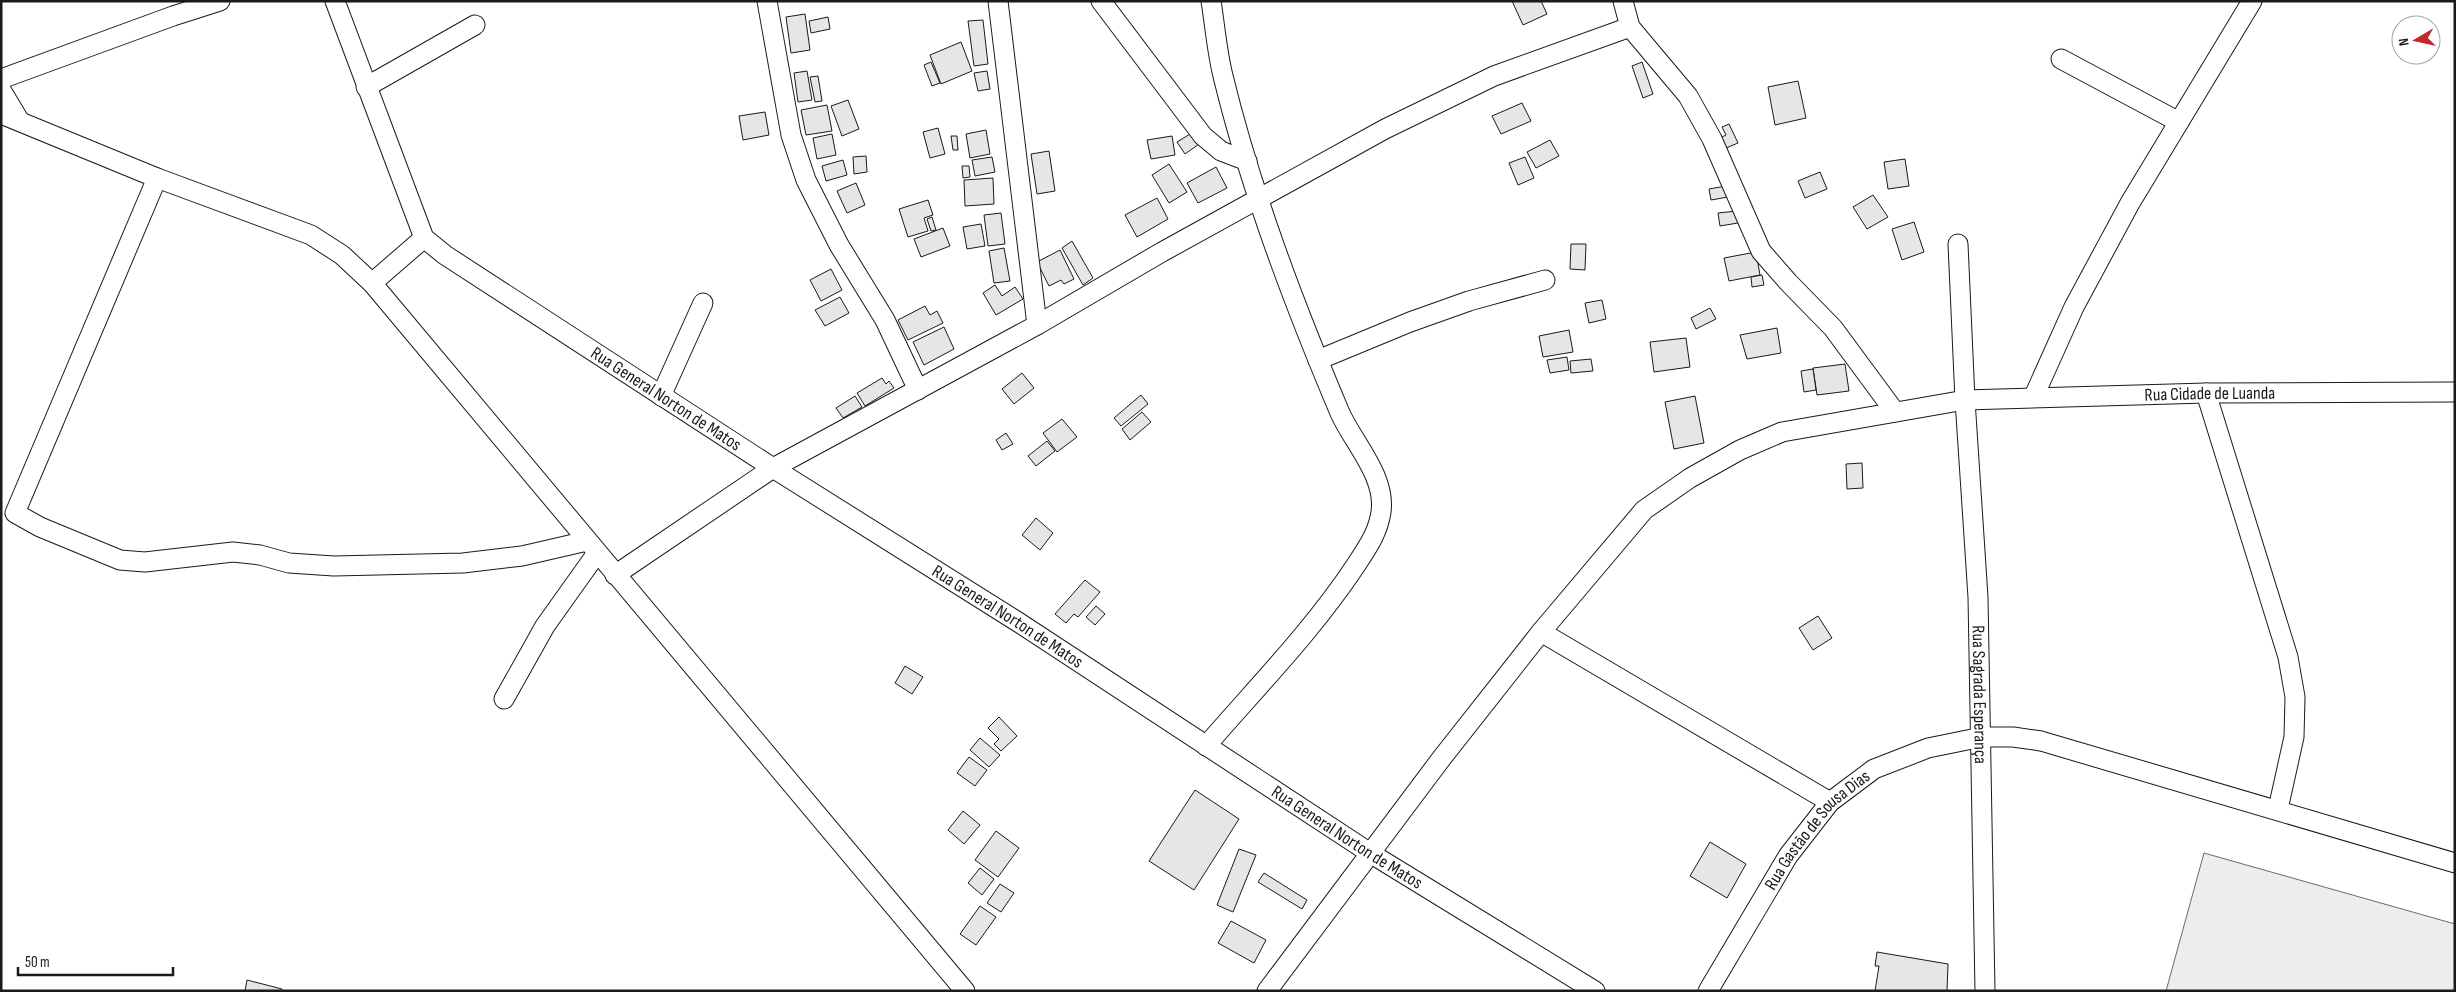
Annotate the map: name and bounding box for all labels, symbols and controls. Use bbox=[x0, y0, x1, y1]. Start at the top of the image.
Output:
north arrow bbox=[2391, 15, 2441, 65]
text: N bbox=[2395, 37, 2413, 47]
street label: Rua General Norton de Matos bbox=[587, 343, 745, 456]
street label: Rua Cidade de Luanda bbox=[2144, 383, 2275, 406]
street label: Rua General Norton de Matos bbox=[928, 561, 1087, 673]
street label: Rua Sagrada Esperança bbox=[1968, 625, 1991, 764]
street label: Rua Gastão de Sousa Dias bbox=[1760, 766, 1874, 894]
street label: Rua General Norton de Matos bbox=[1268, 781, 1426, 894]
scale bar bbox=[18, 944, 172, 976]
text: 50 m bbox=[25, 953, 50, 972]

